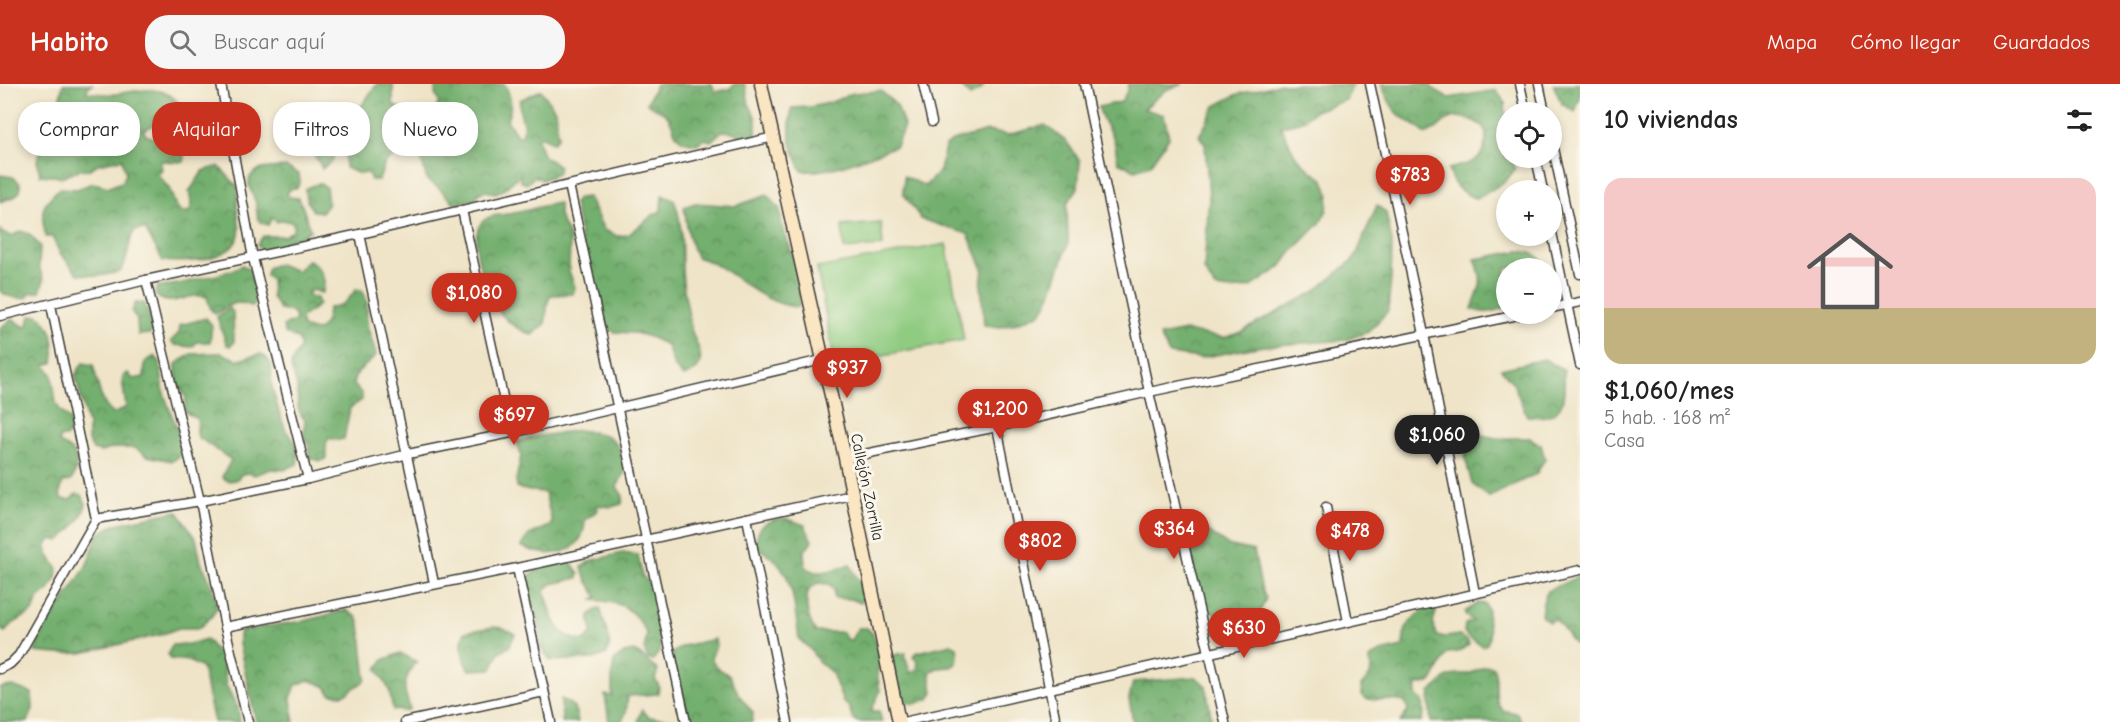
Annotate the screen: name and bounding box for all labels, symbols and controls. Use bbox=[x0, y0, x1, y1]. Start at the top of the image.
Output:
search box bbox=[145, 15, 565, 69]
text: Habito bbox=[30, 26, 109, 58]
icon: search bbox=[166, 26, 199, 59]
text: Buscar aquí bbox=[214, 29, 325, 55]
text: Mapa bbox=[1767, 30, 1817, 54]
text: Cómo llegar bbox=[1850, 30, 1960, 54]
text: Guardados bbox=[1993, 30, 2090, 54]
chip: Comprar bbox=[18, 102, 140, 156]
chip: Alquilar bbox=[152, 102, 261, 156]
chip: Filtros bbox=[273, 102, 370, 156]
chip: Nuevo bbox=[382, 102, 478, 156]
map controls bbox=[1496, 102, 1562, 324]
button: locate bbox=[1496, 102, 1562, 168]
icon: filters bbox=[2063, 104, 2096, 137]
text: 10 viviendas bbox=[1604, 105, 1738, 135]
pin: $783 bbox=[1374, 155, 1446, 206]
text: $783 bbox=[1390, 163, 1430, 186]
button: + bbox=[1496, 180, 1562, 246]
icon: home bbox=[1796, 217, 1904, 325]
button: − bbox=[1496, 258, 1562, 324]
pin: $1,080 bbox=[425, 273, 523, 324]
text: $1,080 bbox=[446, 281, 502, 304]
pin: $937 bbox=[811, 348, 883, 399]
text: $937 bbox=[826, 356, 868, 379]
text: $1,060/mes bbox=[1604, 376, 1734, 406]
pin: $1,200 bbox=[951, 389, 1049, 440]
pin: $697 bbox=[478, 395, 550, 446]
text: $1,200 bbox=[972, 397, 1028, 420]
text: $697 bbox=[493, 403, 535, 426]
text: 5 hab. · 168 m² bbox=[1604, 406, 1730, 429]
pin: $1,060 bbox=[1388, 415, 1486, 466]
text: $1,060 bbox=[1408, 423, 1466, 446]
text: Casa bbox=[1604, 429, 1645, 452]
street label: Callejón Zorrilla bbox=[847, 432, 887, 542]
pin: $364 bbox=[1138, 509, 1210, 560]
pin: $478 bbox=[1314, 511, 1386, 562]
text: $364 bbox=[1153, 517, 1195, 540]
text: $478 bbox=[1330, 519, 1370, 542]
pin: $802 bbox=[1004, 521, 1076, 572]
text: $802 bbox=[1018, 529, 1062, 552]
pin: $630 bbox=[1208, 608, 1280, 659]
text: $630 bbox=[1222, 616, 1266, 639]

